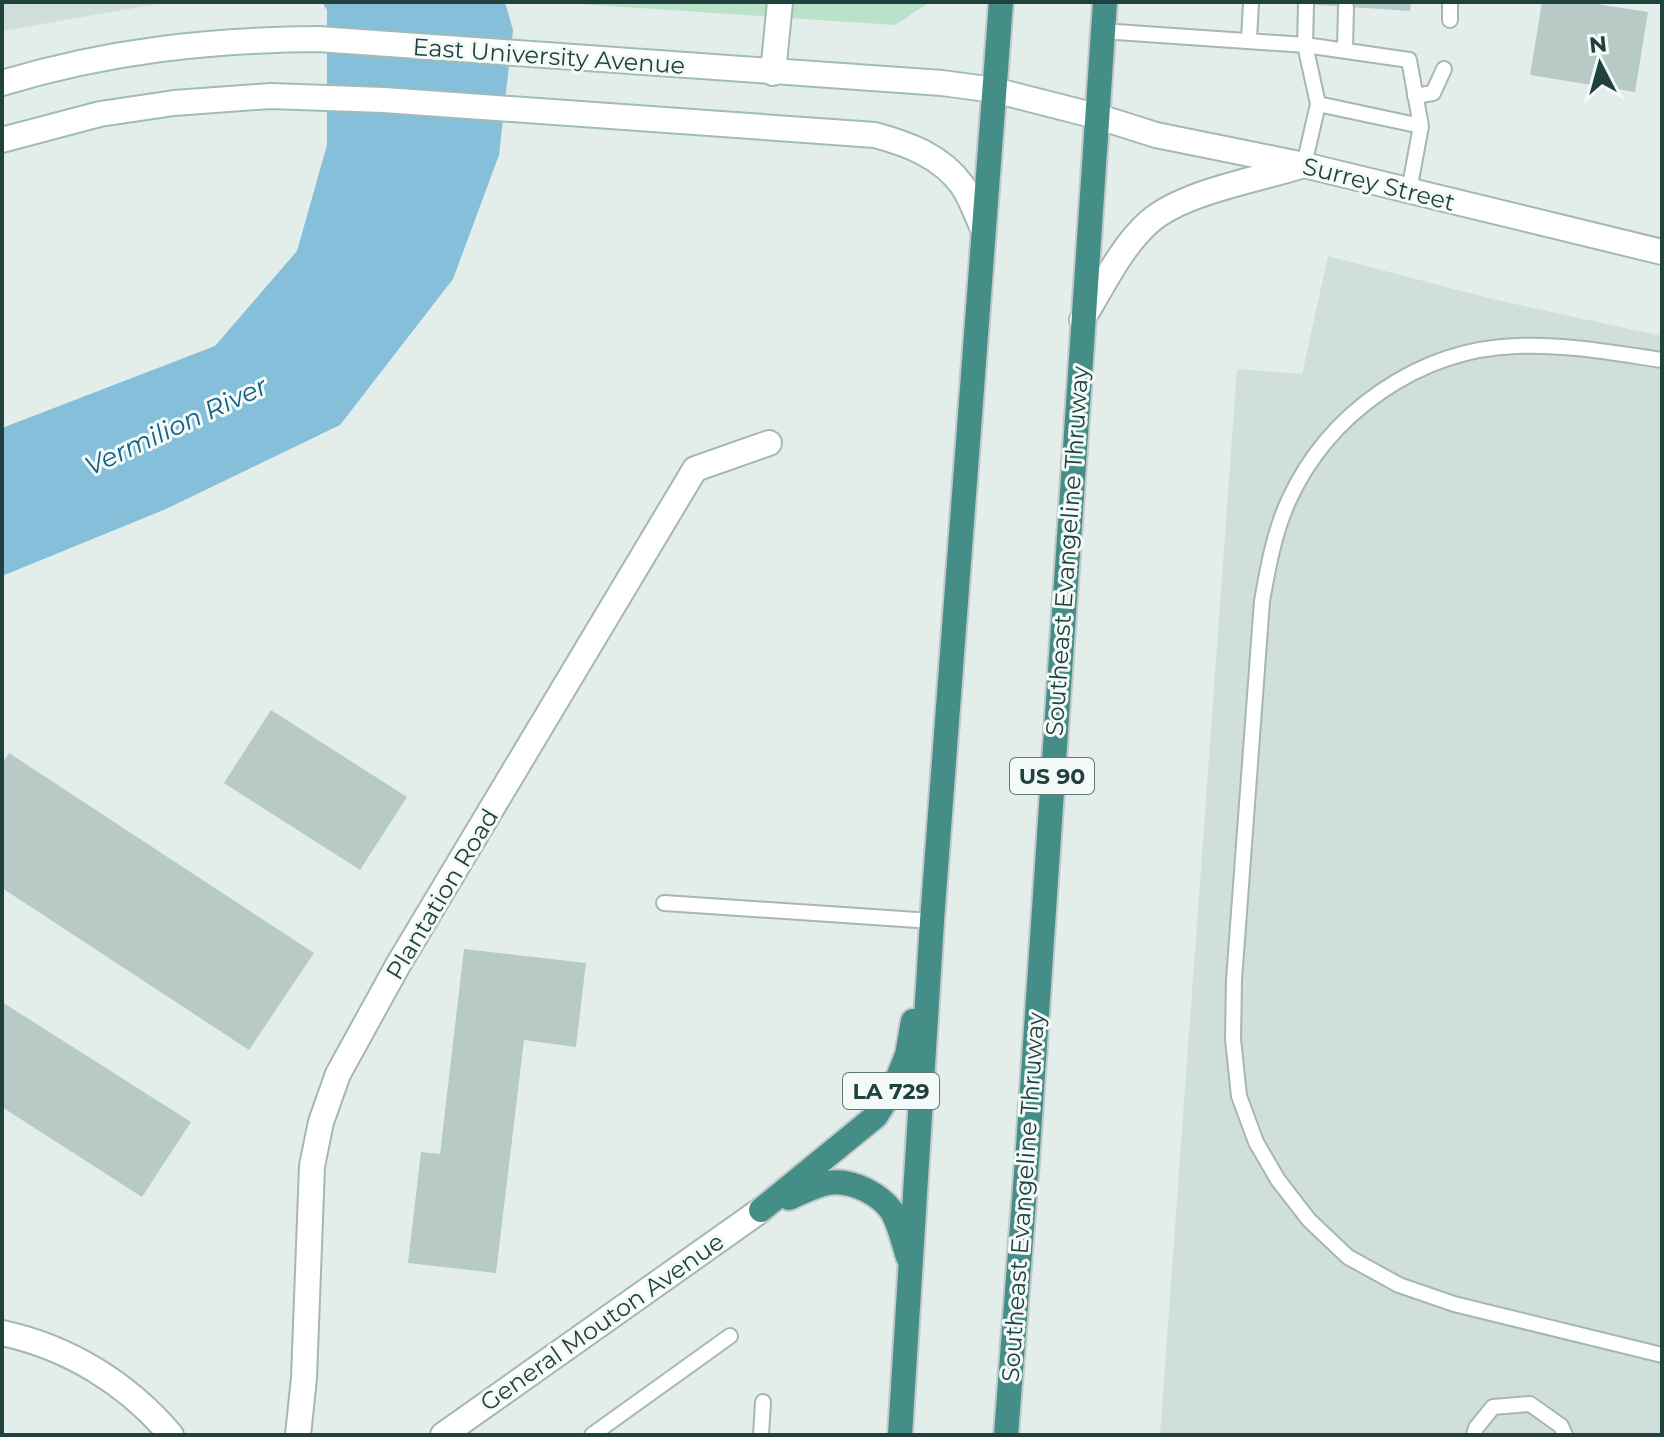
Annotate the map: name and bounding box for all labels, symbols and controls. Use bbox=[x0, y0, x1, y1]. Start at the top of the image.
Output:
north arrow bbox=[1560, 24, 1640, 104]
text: N bbox=[1588, 30, 1608, 59]
street label: East University Avenue bbox=[412, 32, 686, 80]
street label: Surrey Street bbox=[1300, 151, 1458, 217]
street label: Southeast Evangeline Thruway bbox=[1040, 365, 1094, 737]
water label: Vermilion River bbox=[80, 370, 273, 482]
road number: US 90 bbox=[1010, 758, 1094, 794]
street label: Plantation Road bbox=[380, 803, 504, 985]
street label: Southeast Evangeline Thruway bbox=[996, 1011, 1050, 1383]
road number: LA 729 bbox=[843, 1073, 939, 1109]
street label: General Mouton Avenue bbox=[475, 1227, 729, 1417]

